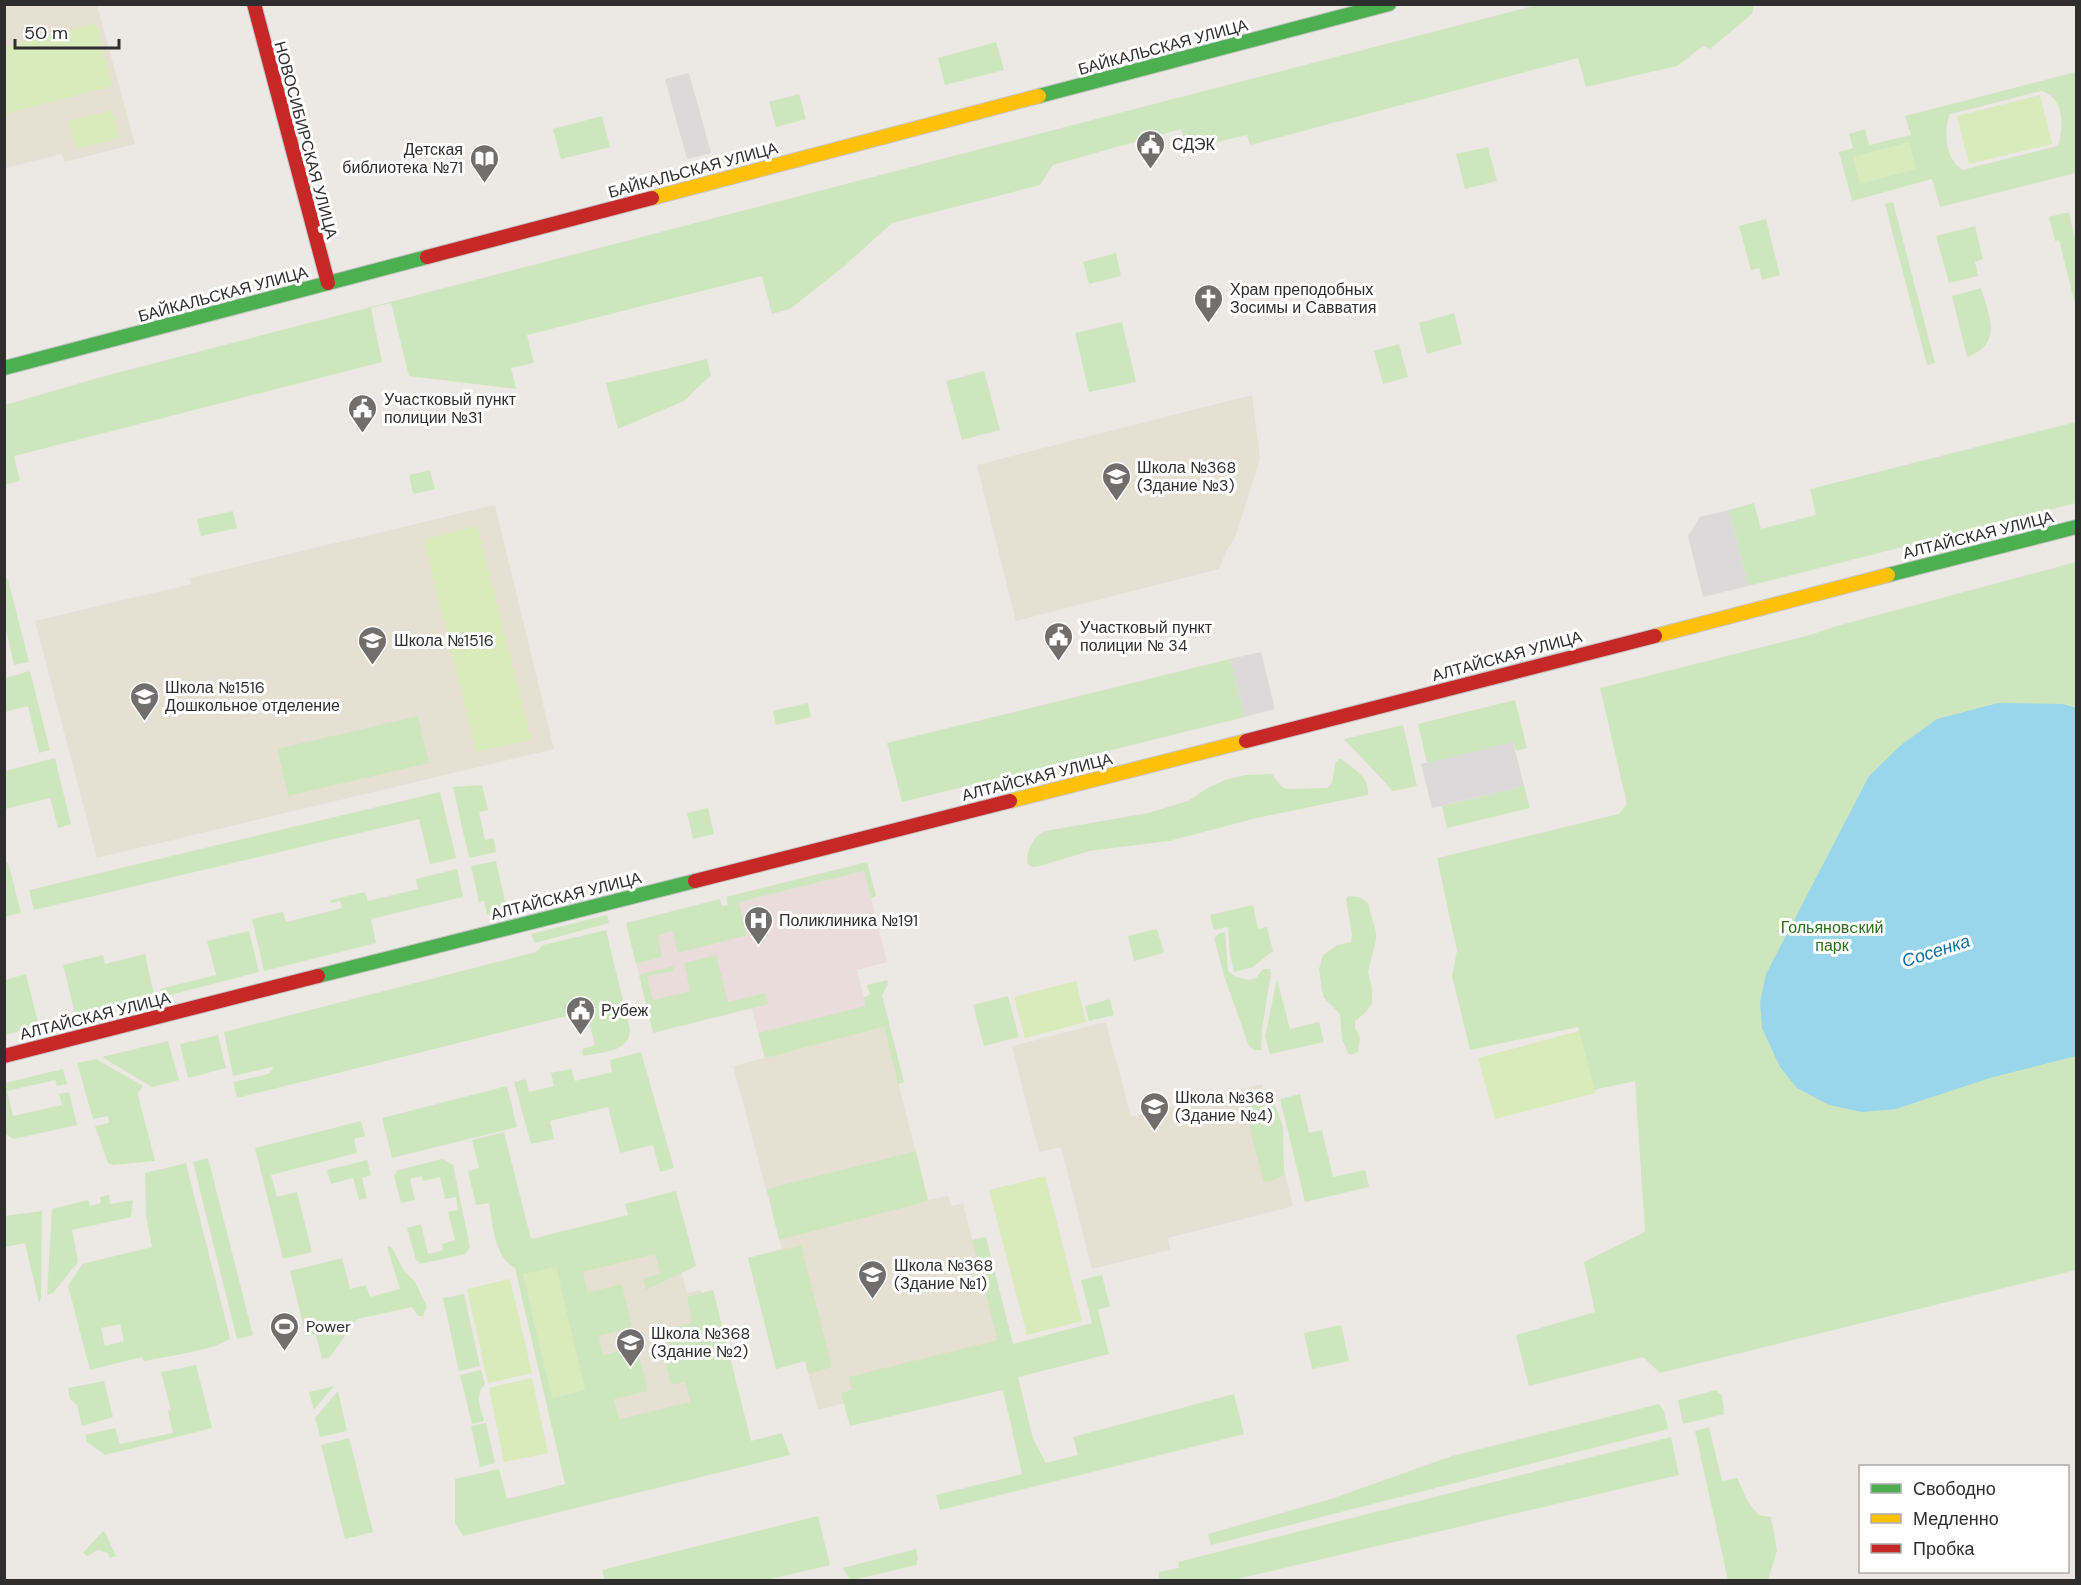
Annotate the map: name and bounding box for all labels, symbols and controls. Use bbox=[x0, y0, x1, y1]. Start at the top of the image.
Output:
scale bar bbox=[15, 12, 118, 50]
street label: БАЙКАЛЬСКАЯ УЛИЦА bbox=[1076, 14, 1250, 80]
text: 50 m bbox=[24, 21, 68, 45]
street label: НОВОСИБИРСКАЯ УЛИЦА bbox=[270, 39, 343, 241]
public building icon: СДЭК bbox=[1135, 128, 1167, 170]
place label: СДЭК bbox=[1172, 134, 1216, 155]
street label: БАЙКАЛЬСКАЯ УЛИЦА bbox=[606, 137, 780, 203]
place label: Детская библиотека №71 bbox=[342, 139, 463, 178]
library icon: Детская библиотека №71 bbox=[468, 142, 500, 184]
street label: БАЙКАЛЬСКАЯ УЛИЦА bbox=[136, 261, 310, 327]
place label: Храм преподобных Зосимы и Савватия bbox=[1230, 279, 1376, 318]
church icon: Храм преподобных Зосимы и Савватия bbox=[1193, 282, 1225, 324]
place label: Участковый пункт полиции №31 bbox=[384, 389, 517, 428]
public building icon: Участковый пункт полиции №31 bbox=[347, 392, 379, 434]
place label: Школа №368 (Здание №3) bbox=[1137, 457, 1236, 496]
school or university icon: Школа №368 (Здание №3) bbox=[1100, 460, 1132, 502]
street label: АЛТАЙСКАЯ УЛИЦА bbox=[1901, 506, 2056, 564]
place label: Участковый пункт полиции № 34 bbox=[1080, 617, 1213, 656]
public building icon: Участковый пункт полиции № 34 bbox=[1043, 620, 1075, 662]
school or university icon: Школа №1516 bbox=[357, 624, 389, 666]
street label: АЛТАЙСКАЯ УЛИЦА bbox=[1430, 626, 1585, 686]
place label: Школа №1516 bbox=[394, 630, 494, 651]
place label: Школа №1516 Дошкольное отделение bbox=[165, 677, 340, 716]
school or university icon: Школа №1516 Дошкольное отделение bbox=[128, 680, 160, 722]
street label: АЛТАЙСКАЯ УЛИЦА bbox=[960, 748, 1115, 806]
street label: АЛТАЙСКАЯ УЛИЦА bbox=[489, 867, 644, 925]
hospital icon: Поликлиника №191 bbox=[742, 904, 774, 946]
place label: Поликлиника №191 bbox=[779, 910, 918, 931]
park label: Гольяновcкий парк bbox=[1781, 917, 1883, 956]
water label: Сосенка bbox=[1899, 929, 1973, 973]
street label: АЛТАЙСКАЯ УЛИЦА bbox=[18, 987, 173, 1045]
public building icon: Рубеж bbox=[564, 994, 596, 1036]
place label: Рубеж bbox=[601, 1000, 649, 1021]
place label: Школа №368 (Здание №4) bbox=[1175, 1087, 1274, 1126]
school or university icon: Школа №368 (Здание №4) bbox=[1138, 1090, 1170, 1132]
place label: Школа №368 (Здание №1) bbox=[894, 1255, 993, 1294]
school or university icon: Школа №368 (Здание №1) bbox=[857, 1258, 889, 1300]
sports icon: Power bbox=[269, 1310, 301, 1352]
place label: Power bbox=[306, 1316, 351, 1337]
place label: Школа №368 (Здание №2) bbox=[651, 1323, 750, 1362]
school or university icon: Школа №368 (Здание №2) bbox=[614, 1326, 646, 1368]
legend bbox=[1859, 1465, 2069, 1573]
text: Свободно bbox=[1913, 1477, 1996, 1501]
text: Медленно bbox=[1913, 1507, 1999, 1531]
text: Пробка bbox=[1913, 1537, 1976, 1561]

